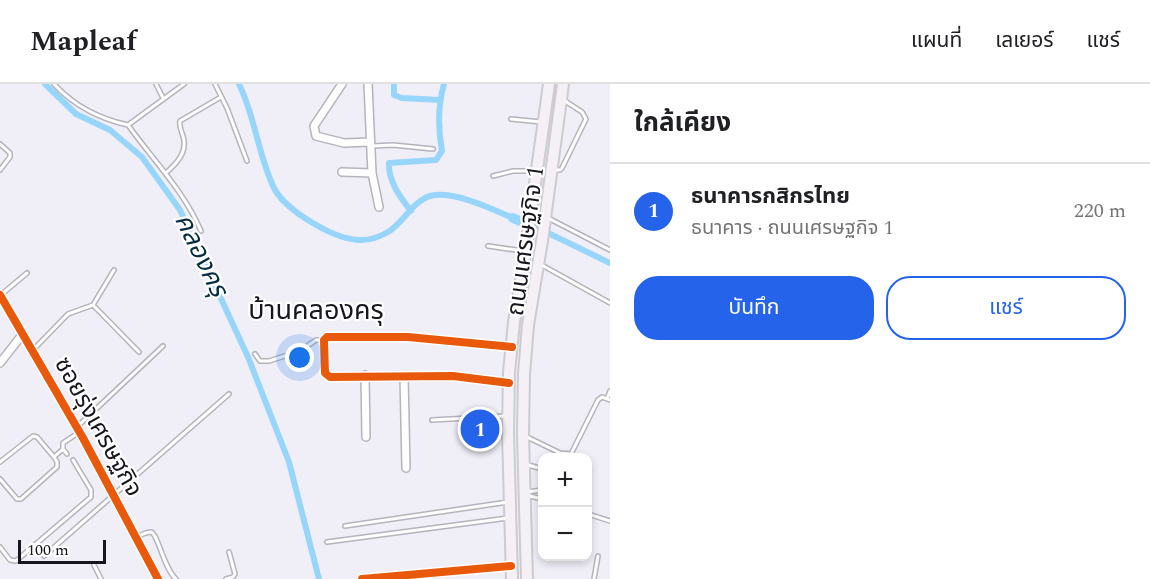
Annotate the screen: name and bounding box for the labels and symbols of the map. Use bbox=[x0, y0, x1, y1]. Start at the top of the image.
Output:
street label: ถนนเศรษฐกิจ 1 bbox=[498, 164, 554, 318]
water label: คลองครุ bbox=[164, 207, 239, 306]
district label: บ้านคลองครุ bbox=[248, 290, 384, 332]
your location bbox=[285, 343, 314, 372]
street label: ซอยรุ่งเศรษฐกิจ bbox=[45, 350, 151, 504]
pin: 1 bbox=[460, 406, 500, 452]
scale bar bbox=[18, 537, 106, 564]

